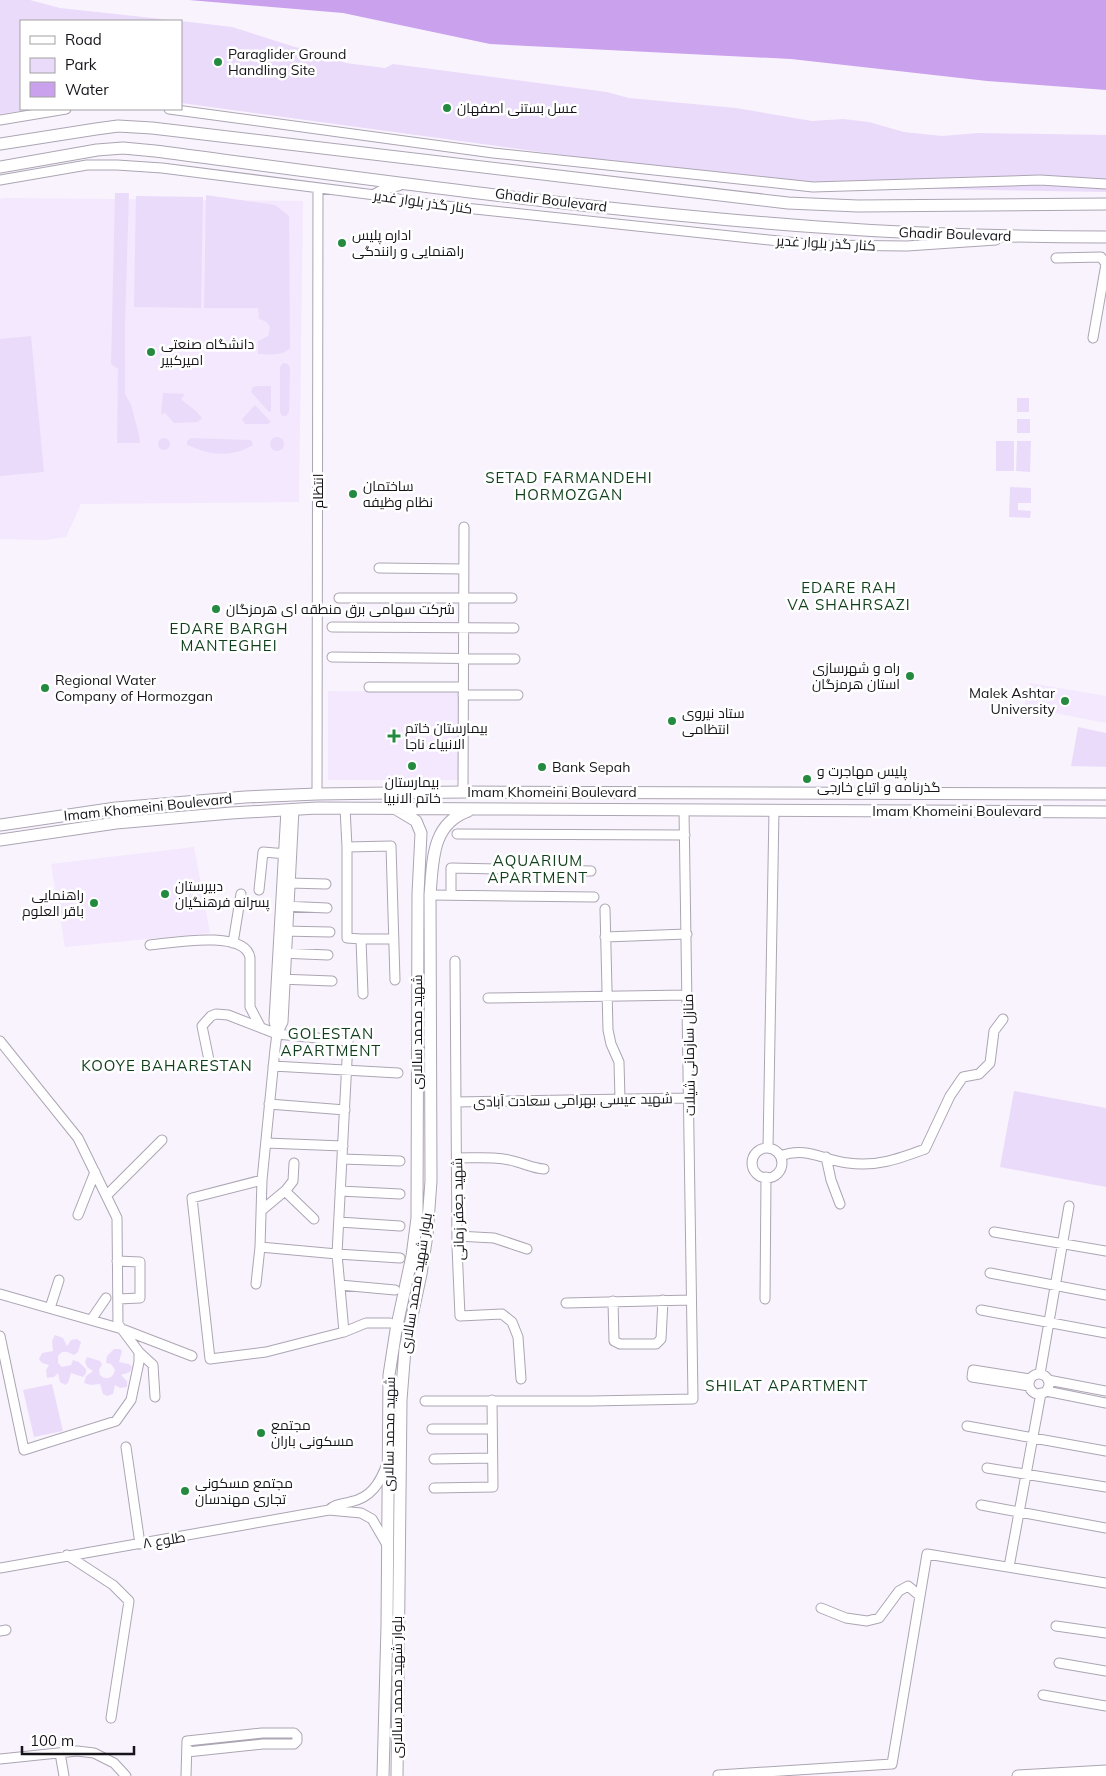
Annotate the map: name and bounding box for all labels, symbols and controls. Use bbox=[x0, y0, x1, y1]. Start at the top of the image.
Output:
legend bbox=[20, 20, 182, 110]
text: Road bbox=[65, 30, 102, 49]
place label: Paraglider Ground Handling Site bbox=[228, 45, 346, 79]
text: Park bbox=[65, 55, 97, 74]
marker: Paraglider Ground Handling Site bbox=[212, 56, 224, 68]
text: Water bbox=[65, 80, 109, 99]
place label: عسل بستنی اصفهان bbox=[457, 99, 578, 117]
marker: عسل بستنی اصفهان bbox=[441, 102, 453, 114]
street label: Ghadir Boulevard bbox=[494, 184, 608, 216]
street label: کنار گذر بلوار غدیر bbox=[371, 186, 474, 218]
street label: Ghadir Boulevard bbox=[898, 223, 1012, 245]
place label: اداره پلیس راهنمایی و رانندگی bbox=[352, 226, 464, 260]
street label: کنار گذر بلوار غدیر bbox=[775, 231, 876, 255]
marker: اداره پلیس راهنمایی و رانندگی bbox=[336, 237, 348, 249]
place label: دانشگاه صنعتی امیرکبیر bbox=[160, 335, 254, 369]
marker: دانشگاه صنعتی امیرکبیر bbox=[145, 346, 157, 358]
district label: SETAD FARMANDEHI HORMOZGAN bbox=[485, 468, 653, 504]
street label: انتظام bbox=[309, 474, 328, 509]
place label: ساختمان نظام وظیفه bbox=[363, 477, 433, 512]
marker: ساختمان نظام وظیفه bbox=[347, 488, 359, 500]
district label: EDARE RAH VA SHAHRSAZI bbox=[787, 578, 911, 614]
place label: شرکت سهامی برق منطقه ای هرمزگان bbox=[226, 600, 455, 618]
marker: شرکت سهامی برق منطقه ای هرمزگان bbox=[210, 603, 222, 615]
district label: EDARE BARGH MANTEGHEI bbox=[170, 619, 288, 655]
place label: راه و شهرسازی استان هرمزگان bbox=[812, 659, 900, 693]
marker: راه و شهرسازی استان هرمزگان bbox=[904, 670, 916, 682]
place label: Regional Water Company of Hormozgan bbox=[55, 671, 213, 705]
marker: Regional Water Company of Hormozgan bbox=[39, 682, 51, 694]
place label: Malek Ashtar University bbox=[969, 684, 1056, 718]
marker: Malek Ashtar University bbox=[1059, 695, 1071, 707]
place label: ستاد نیروی انتظامی bbox=[682, 704, 744, 738]
marker: ستاد نیروی انتظامی bbox=[666, 715, 678, 727]
place label: بیمارستان خاتم الانبیاء ناجا bbox=[405, 719, 488, 753]
marker: بیمارستان خاتم الانبیاء ناجا bbox=[387, 729, 401, 743]
place label: Bank Sepah bbox=[552, 758, 630, 776]
marker: بیمارستان خاتم الانبیا bbox=[406, 760, 418, 772]
marker: Bank Sepah bbox=[536, 761, 548, 773]
place label: پلیس مهاجرت و گذرنامه و اتباع خارجى bbox=[817, 762, 940, 796]
place label: بیمارستان خاتم الانبیا bbox=[383, 773, 441, 808]
marker: پلیس مهاجرت و گذرنامه و اتباع خارجى bbox=[801, 773, 813, 785]
street label: Imam Khomeini Boulevard bbox=[467, 783, 637, 801]
street label: Imam Khomeini Boulevard bbox=[63, 789, 233, 825]
street label: Imam Khomeini Boulevard bbox=[872, 802, 1042, 820]
district label: AQUARIUM APARTMENT bbox=[488, 851, 588, 887]
place label: دبیرستان پسرانه فرهنگیان bbox=[175, 877, 270, 912]
place label: راهنمایی باقر العلوم bbox=[22, 886, 84, 921]
marker: دبیرستان پسرانه فرهنگیان bbox=[159, 888, 171, 900]
marker: راهنمایی باقر العلوم bbox=[88, 897, 100, 909]
street label: شهید محمد سالاری bbox=[408, 974, 426, 1090]
street label: منازل سازمانی شیلات bbox=[679, 994, 699, 1116]
district label: GOLESTAN APARTMENT bbox=[281, 1024, 381, 1060]
district label: KOOYE BAHARESTAN bbox=[81, 1056, 253, 1075]
street label: شهید عیسی بهرامی سعادت آبادی bbox=[473, 1089, 673, 1111]
street label: شهید جعفر زمانی bbox=[448, 1158, 468, 1260]
street label: بلوار شهید محمد سالاری bbox=[396, 1211, 436, 1355]
street label: شهید محمد سالاری bbox=[379, 1376, 399, 1492]
district label: SHILAT APARTMENT bbox=[705, 1376, 869, 1395]
place label: مجتمع مسکونی باران bbox=[271, 1416, 354, 1450]
marker: مجتمع مسکونی باران bbox=[255, 1427, 267, 1439]
place label: مجتمع مسکونی تجاری مهندسان bbox=[195, 1474, 293, 1508]
marker: مجتمع مسکونی تجاری مهندسان bbox=[179, 1485, 191, 1497]
street label: طلوع ۸ bbox=[141, 1528, 187, 1552]
street label: بلوار شهید محمد سالاری bbox=[388, 1616, 406, 1758]
scale bar bbox=[22, 1724, 135, 1756]
text: 100 m bbox=[30, 1731, 74, 1750]

